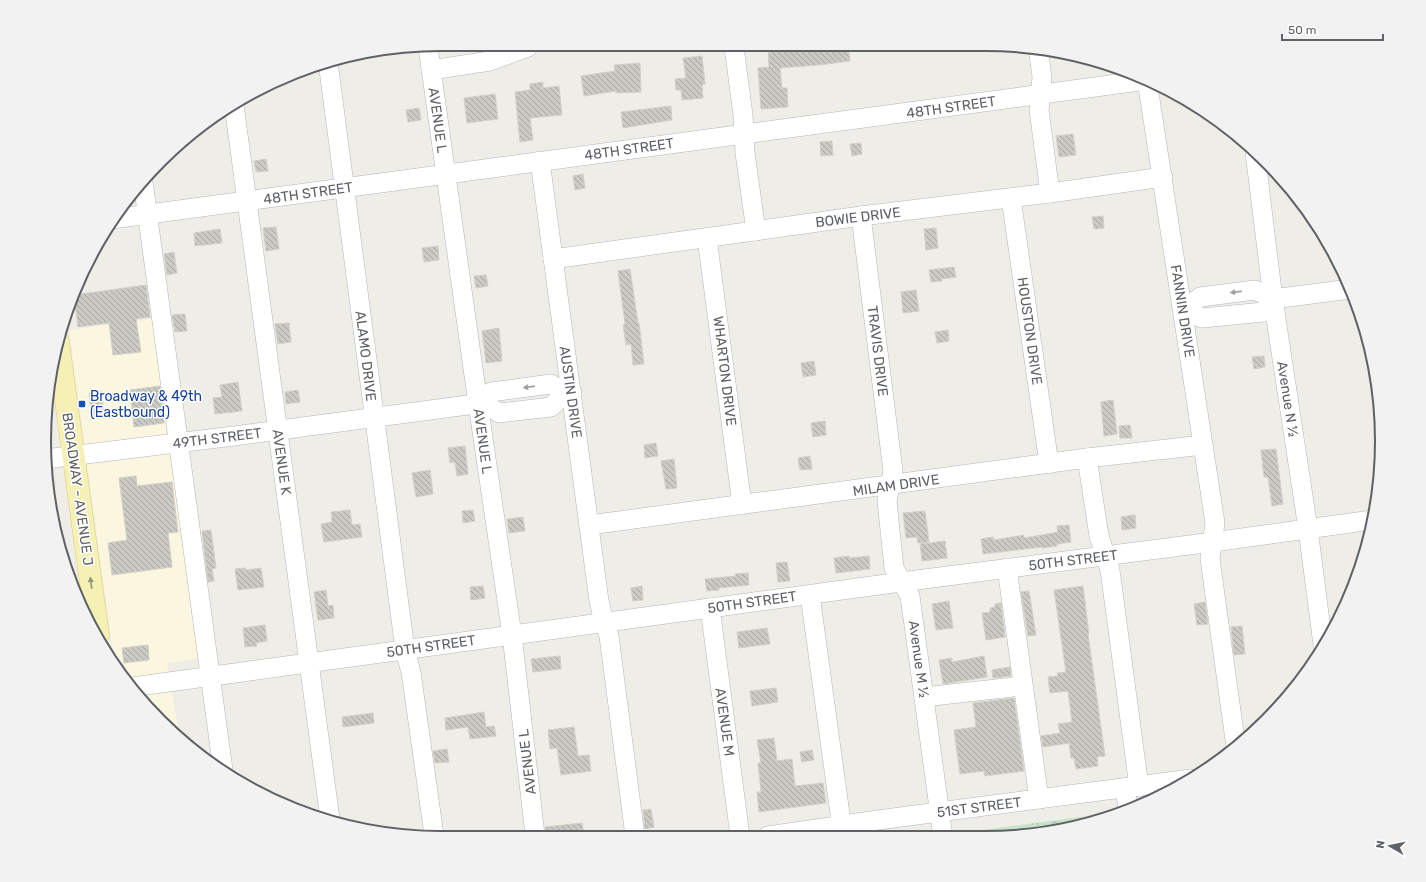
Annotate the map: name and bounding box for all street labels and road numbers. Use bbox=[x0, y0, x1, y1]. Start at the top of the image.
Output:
street label: AVENUE L bbox=[425, 86, 451, 154]
street label: 48TH STREET bbox=[905, 93, 997, 122]
street label: 48TH STREET bbox=[583, 135, 675, 164]
street label: 48TH STREET bbox=[262, 179, 354, 208]
street label: BOWIE DRIVE bbox=[814, 204, 902, 231]
street label: FANNIN DRIVE bbox=[1167, 263, 1198, 359]
street label: HOUSTON DRIVE bbox=[1014, 276, 1045, 386]
street label: TRAVIS DRIVE bbox=[863, 305, 892, 397]
street label: ALAMO DRIVE bbox=[352, 310, 379, 402]
street label: WHARTON DRIVE bbox=[709, 315, 740, 427]
street label: AUSTIN DRIVE bbox=[556, 345, 585, 439]
street label: Avenue N ½ bbox=[1273, 360, 1302, 438]
street label: AVENUE L bbox=[470, 407, 496, 475]
street label: BROADWAY - AVENUE J bbox=[58, 411, 97, 567]
street label: 49TH STREET bbox=[172, 425, 262, 452]
street label: AVENUE K bbox=[268, 428, 295, 497]
street label: MILAM DRIVE bbox=[852, 471, 940, 500]
street label: 50TH STREET bbox=[1028, 547, 1119, 574]
street label: 50TH STREET bbox=[707, 588, 798, 617]
street label: Avenue M ½ bbox=[905, 619, 932, 699]
street label: 50TH STREET bbox=[386, 632, 477, 661]
street label: AVENUE M bbox=[711, 687, 738, 757]
street label: AVENUE L bbox=[515, 728, 540, 796]
street label: 51ST STREET bbox=[936, 794, 1022, 821]

